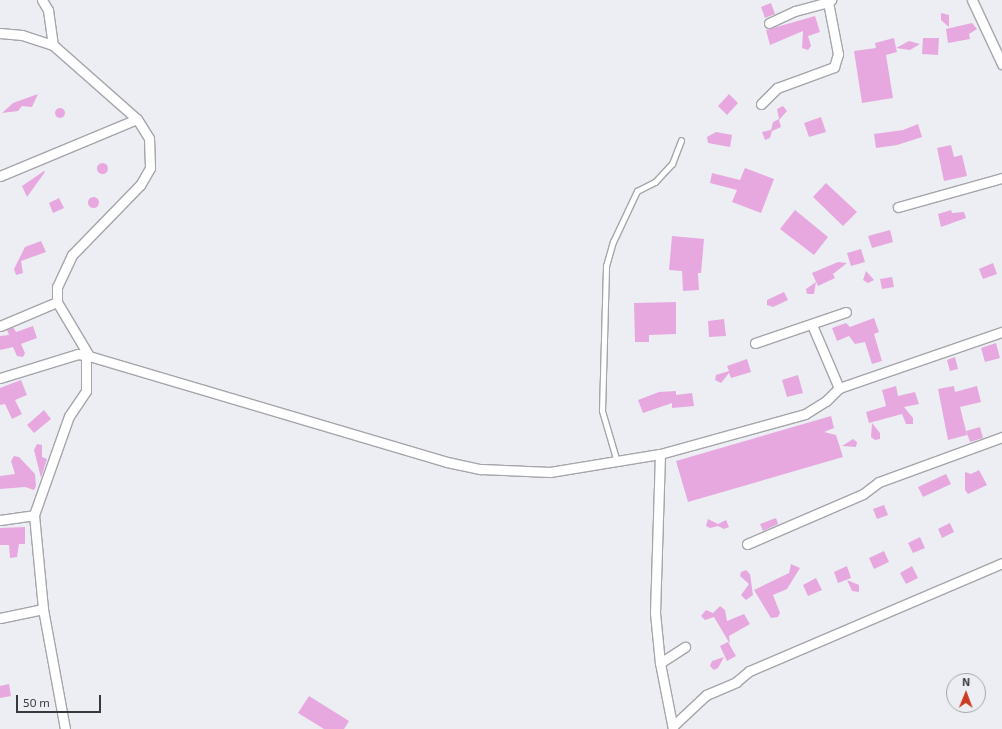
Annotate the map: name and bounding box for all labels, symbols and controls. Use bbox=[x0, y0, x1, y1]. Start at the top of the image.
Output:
north arrow bbox=[946, 673, 986, 713]
text: N bbox=[962, 675, 970, 688]
scale bar bbox=[18, 687, 103, 713]
text: 50 m bbox=[23, 695, 50, 709]

